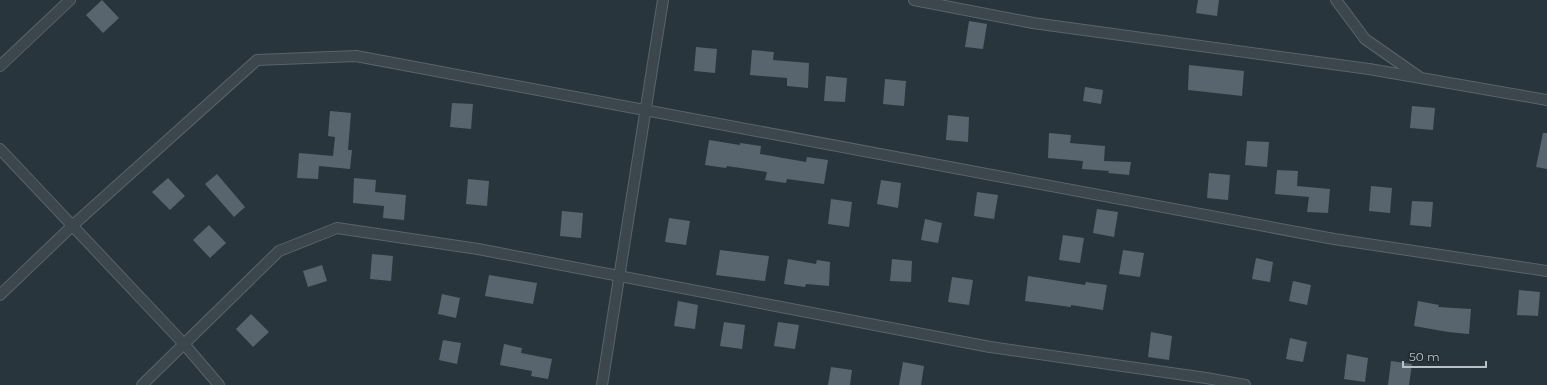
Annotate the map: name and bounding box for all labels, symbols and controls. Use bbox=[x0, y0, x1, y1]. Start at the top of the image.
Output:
scale bar bbox=[1403, 343, 1486, 369]
text: 50 m bbox=[1409, 349, 1440, 364]

